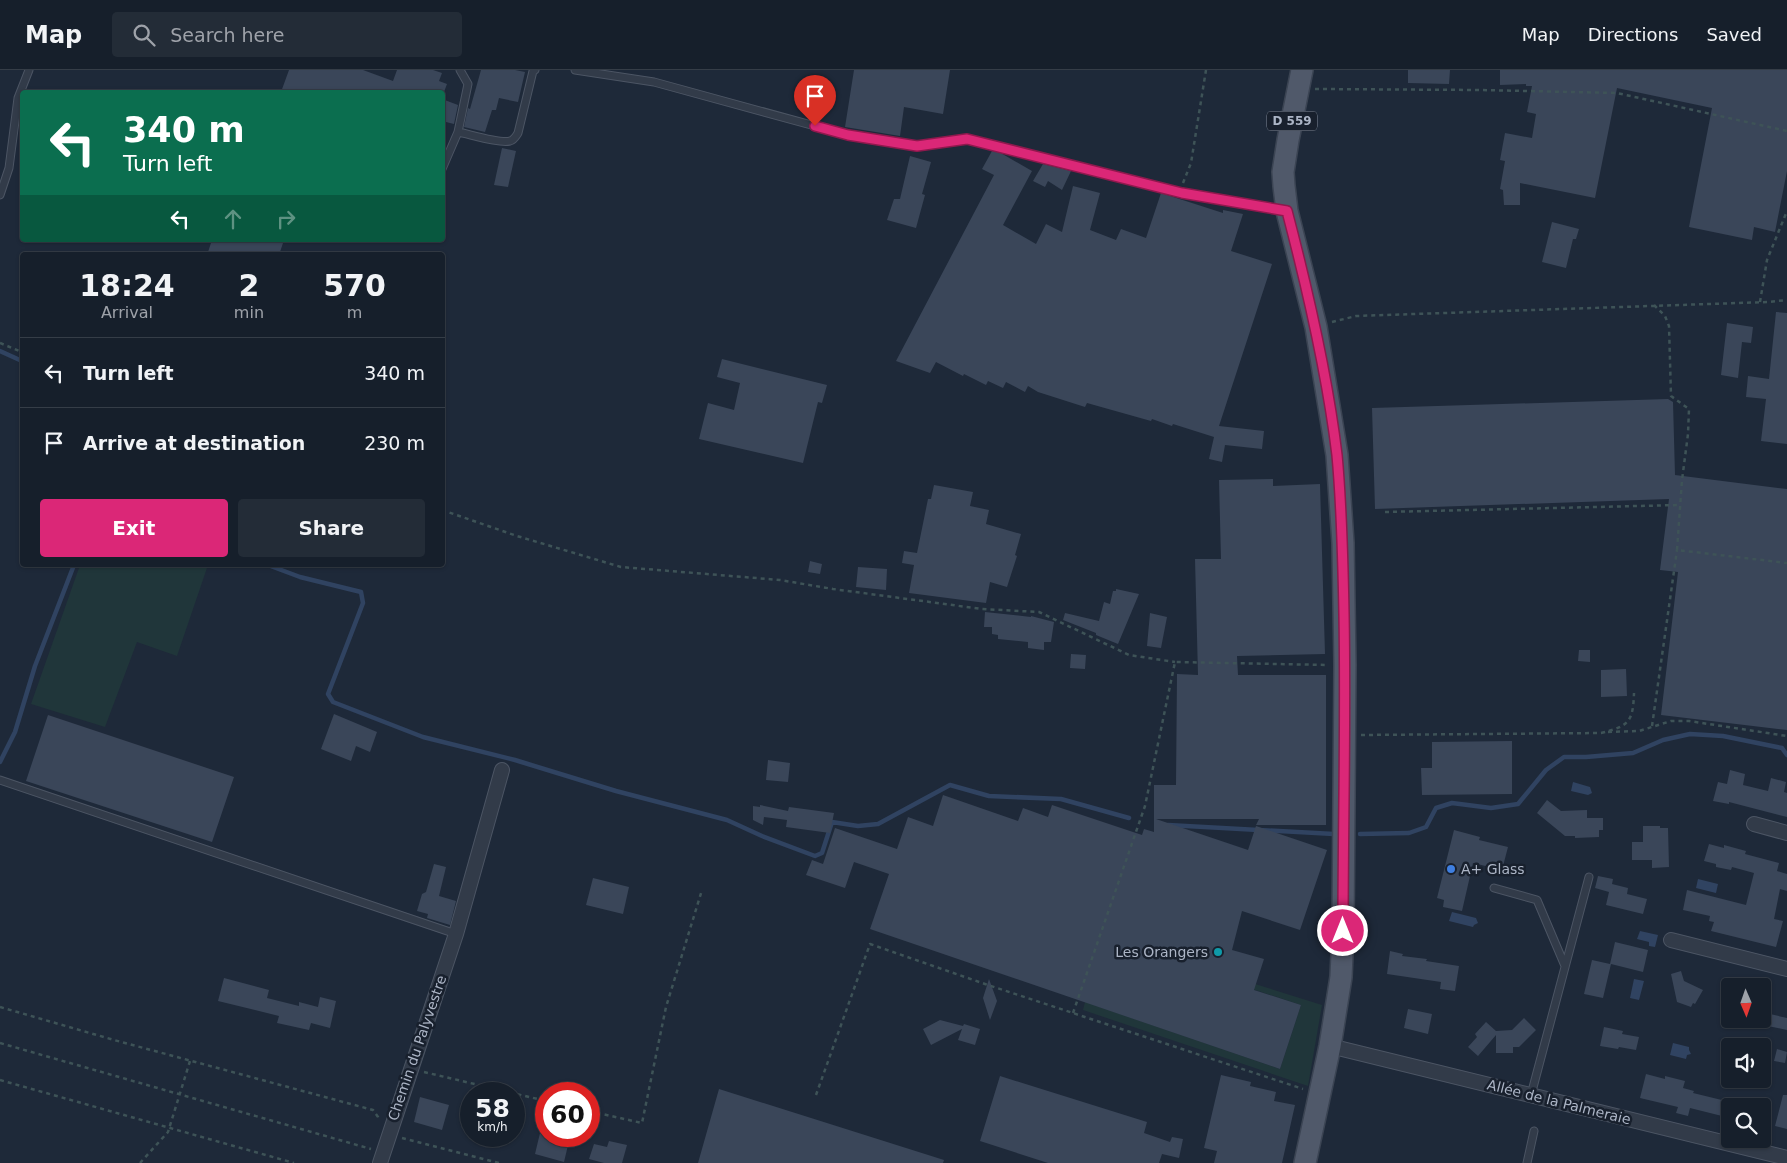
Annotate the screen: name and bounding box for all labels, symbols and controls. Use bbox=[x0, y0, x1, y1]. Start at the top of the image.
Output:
search box bbox=[112, 12, 462, 57]
text: Map bbox=[25, 21, 82, 49]
icon: search bbox=[130, 21, 158, 49]
text: Search here bbox=[170, 24, 284, 46]
text: Map bbox=[1522, 24, 1560, 45]
text: Directions bbox=[1588, 24, 1678, 45]
text: Saved bbox=[1706, 24, 1762, 45]
pin bbox=[794, 75, 836, 126]
icon: arrive bbox=[801, 82, 829, 110]
icon: left bbox=[40, 110, 105, 175]
text: 340 m bbox=[123, 110, 245, 150]
road number: D 559 bbox=[1267, 111, 1317, 130]
text: Turn left bbox=[123, 151, 212, 176]
icon: left bbox=[166, 205, 194, 233]
icon: ahead bbox=[219, 205, 247, 233]
icon: right bbox=[272, 205, 300, 233]
text: 18:24 bbox=[79, 268, 175, 303]
text: 2 bbox=[238, 268, 259, 303]
text: 570 bbox=[323, 268, 386, 303]
text: Arrival bbox=[101, 303, 153, 322]
text: min bbox=[234, 303, 264, 322]
text: m bbox=[347, 303, 362, 322]
icon: left bbox=[40, 359, 68, 387]
text: Turn left bbox=[83, 362, 174, 384]
text: 340 m bbox=[364, 362, 425, 384]
icon: arrive bbox=[40, 429, 68, 457]
text: Arrive at destination bbox=[83, 432, 305, 454]
text: 230 m bbox=[364, 432, 425, 454]
button: Exit bbox=[40, 499, 228, 557]
button: Share bbox=[238, 499, 425, 557]
place label: A+ Glass bbox=[1461, 861, 1525, 877]
marker: A+ Glass bbox=[1445, 863, 1457, 875]
position arrow bbox=[1316, 904, 1368, 956]
place label: Les Orangers bbox=[1115, 944, 1208, 960]
marker: Les Orangers bbox=[1212, 946, 1224, 958]
street label: Chemin du Palyvestre bbox=[385, 973, 449, 1123]
north arrow bbox=[1721, 978, 1771, 1028]
map controls bbox=[1721, 978, 1771, 1148]
button: sound bbox=[1721, 1038, 1771, 1088]
street label: Allée de la Palmeraie bbox=[1486, 1076, 1632, 1128]
speed limit sign: 60 bbox=[535, 1082, 600, 1147]
text: 58 bbox=[475, 1094, 510, 1123]
button: search bbox=[1721, 1098, 1771, 1148]
text: km/h bbox=[477, 1120, 508, 1134]

